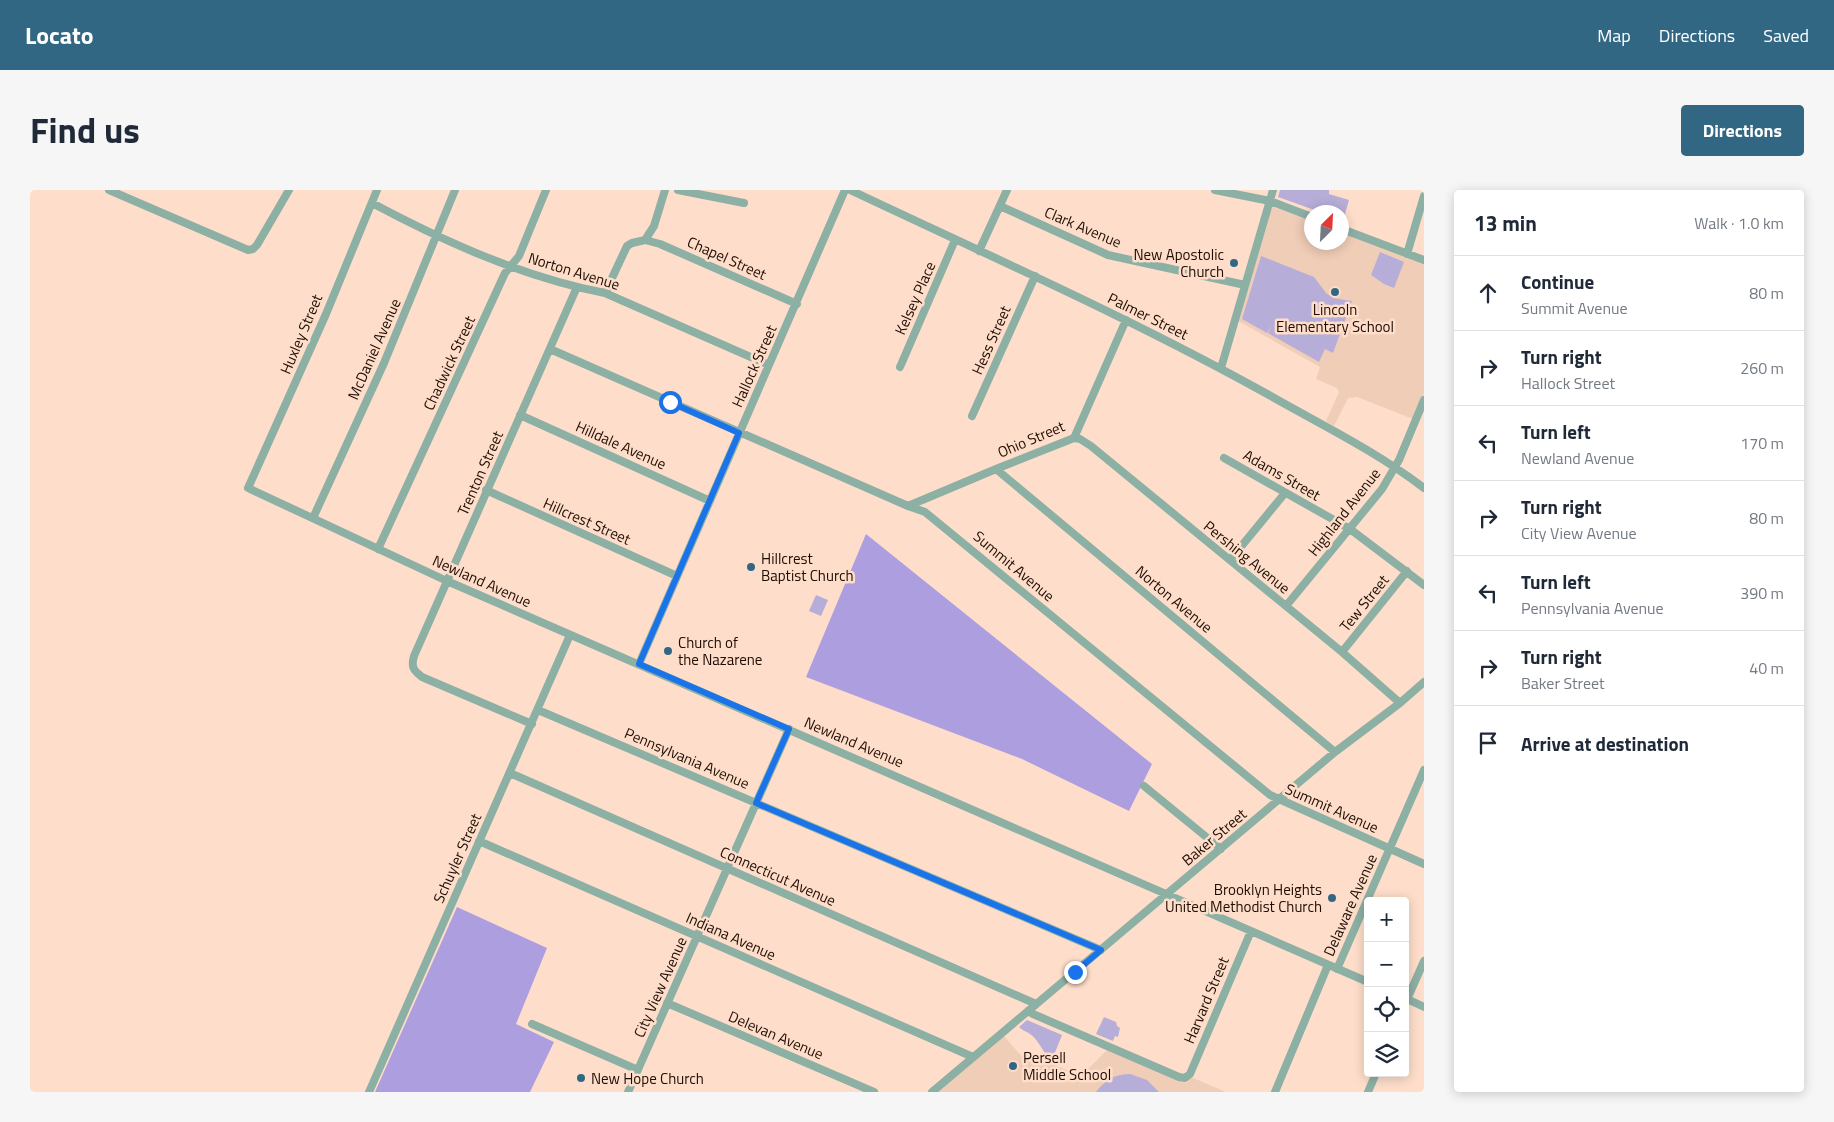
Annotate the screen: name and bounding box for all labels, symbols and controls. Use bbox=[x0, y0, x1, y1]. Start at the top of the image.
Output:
text: Locato bbox=[25, 17, 94, 53]
text: Map bbox=[1597, 22, 1631, 49]
text: Directions bbox=[1659, 22, 1735, 49]
text: Saved bbox=[1763, 22, 1809, 49]
text: Find us bbox=[30, 103, 140, 157]
button: Directions bbox=[1681, 105, 1804, 156]
street label: Clark Avenue bbox=[1041, 200, 1125, 254]
north arrow bbox=[1304, 205, 1349, 250]
text: 13 min bbox=[1474, 207, 1537, 239]
text: Walk · 1.0 km bbox=[1694, 211, 1784, 235]
street label: Chapel Street bbox=[684, 230, 771, 286]
place label: New Apostolic Church bbox=[1133, 243, 1224, 283]
street label: Norton Avenue bbox=[525, 246, 623, 296]
marker: New Apostolic Church bbox=[1228, 257, 1240, 269]
street label: Kelsey Place bbox=[889, 258, 941, 338]
text: Continue bbox=[1521, 267, 1594, 296]
icon: ahead bbox=[1474, 279, 1502, 307]
text: 80 m bbox=[1749, 281, 1784, 305]
marker: Lincoln Elementary School bbox=[1329, 286, 1341, 298]
street label: Palmer Street bbox=[1104, 287, 1193, 346]
street label: Huxley Street bbox=[274, 290, 328, 378]
street label: McDaniel Avenue bbox=[341, 295, 407, 403]
text: Summit Avenue bbox=[1521, 296, 1628, 320]
place label: Lincoln Elementary School bbox=[1276, 298, 1394, 338]
street label: Hess Street bbox=[966, 301, 1017, 378]
street label: Chadwick Street bbox=[417, 311, 481, 414]
street label: Hallock Street bbox=[726, 320, 783, 411]
text: Turn right bbox=[1521, 342, 1602, 371]
icon: right bbox=[1474, 354, 1502, 382]
text: 260 m bbox=[1740, 356, 1784, 380]
text: Hallock Street bbox=[1521, 371, 1615, 395]
route start bbox=[659, 391, 682, 414]
street label: Ohio Street bbox=[994, 414, 1069, 463]
street label: Hilldale Avenue bbox=[572, 415, 670, 475]
text: Turn left bbox=[1521, 417, 1591, 446]
street label: Trenton Street bbox=[451, 426, 509, 519]
icon: left bbox=[1474, 429, 1502, 457]
text: 170 m bbox=[1740, 431, 1784, 455]
street label: Adams Street bbox=[1239, 444, 1326, 507]
text: Newland Avenue bbox=[1521, 446, 1634, 470]
street label: Highland Avenue bbox=[1302, 463, 1386, 561]
street label: Hillcrest Street bbox=[540, 491, 635, 551]
text: Turn right bbox=[1521, 492, 1602, 521]
icon: right bbox=[1474, 504, 1502, 532]
text: 80 m bbox=[1749, 506, 1784, 530]
street label: Pershing Avenue bbox=[1199, 515, 1295, 599]
text: City View Avenue bbox=[1521, 521, 1637, 545]
street label: Summit Avenue bbox=[968, 525, 1060, 607]
place label: Hillcrest Baptist Church bbox=[761, 547, 854, 587]
street label: Newland Avenue bbox=[429, 549, 535, 613]
street label: Norton Avenue bbox=[1130, 560, 1218, 638]
marker: Hillcrest Baptist Church bbox=[745, 561, 757, 573]
text: Turn left bbox=[1521, 567, 1591, 596]
street label: Tew Street bbox=[1334, 569, 1395, 636]
icon: left bbox=[1474, 579, 1502, 607]
text: 390 m bbox=[1740, 581, 1784, 605]
text: Pennsylvania Avenue bbox=[1521, 596, 1664, 620]
place label: Church of the Nazarene bbox=[678, 631, 762, 671]
text: Turn right bbox=[1521, 642, 1602, 671]
marker: Church of the Nazarene bbox=[662, 645, 674, 657]
icon: right bbox=[1474, 654, 1502, 682]
text: 40 m bbox=[1749, 656, 1784, 680]
text: Baker Street bbox=[1521, 671, 1605, 695]
street label: Newland Avenue bbox=[801, 711, 907, 773]
street label: Pennsylvania Avenue bbox=[621, 721, 753, 795]
icon: arrive bbox=[1474, 729, 1502, 757]
text: Arrive at destination bbox=[1521, 729, 1689, 758]
street label: Summit Avenue bbox=[1282, 777, 1382, 839]
street label: Baker Street bbox=[1177, 802, 1252, 871]
street label: Schuyler Street bbox=[427, 809, 487, 907]
street label: Connecticut Avenue bbox=[716, 840, 840, 912]
street label: Delaware Avenue bbox=[1317, 850, 1383, 960]
place label: Brooklyn Heights United Methodist Church bbox=[1165, 878, 1322, 918]
marker: Brooklyn Heights United Methodist Church bbox=[1326, 892, 1338, 904]
map controls bbox=[1364, 897, 1409, 1077]
button: + bbox=[1364, 897, 1409, 942]
street label: Indiana Avenue bbox=[682, 906, 780, 966]
street label: City View Avenue bbox=[627, 933, 693, 1041]
button: − bbox=[1364, 942, 1409, 987]
street label: Harvard Street bbox=[1177, 952, 1235, 1047]
route end bbox=[1064, 961, 1087, 984]
button: locate bbox=[1364, 987, 1409, 1032]
street label: Delevan Avenue bbox=[725, 1005, 827, 1065]
button: layers bbox=[1364, 1032, 1409, 1077]
place label: Persell Middle School bbox=[1023, 1046, 1111, 1086]
marker: Persell Middle School bbox=[1007, 1060, 1019, 1072]
place label: New Hope Church bbox=[591, 1067, 704, 1090]
marker: New Hope Church bbox=[575, 1072, 587, 1084]

